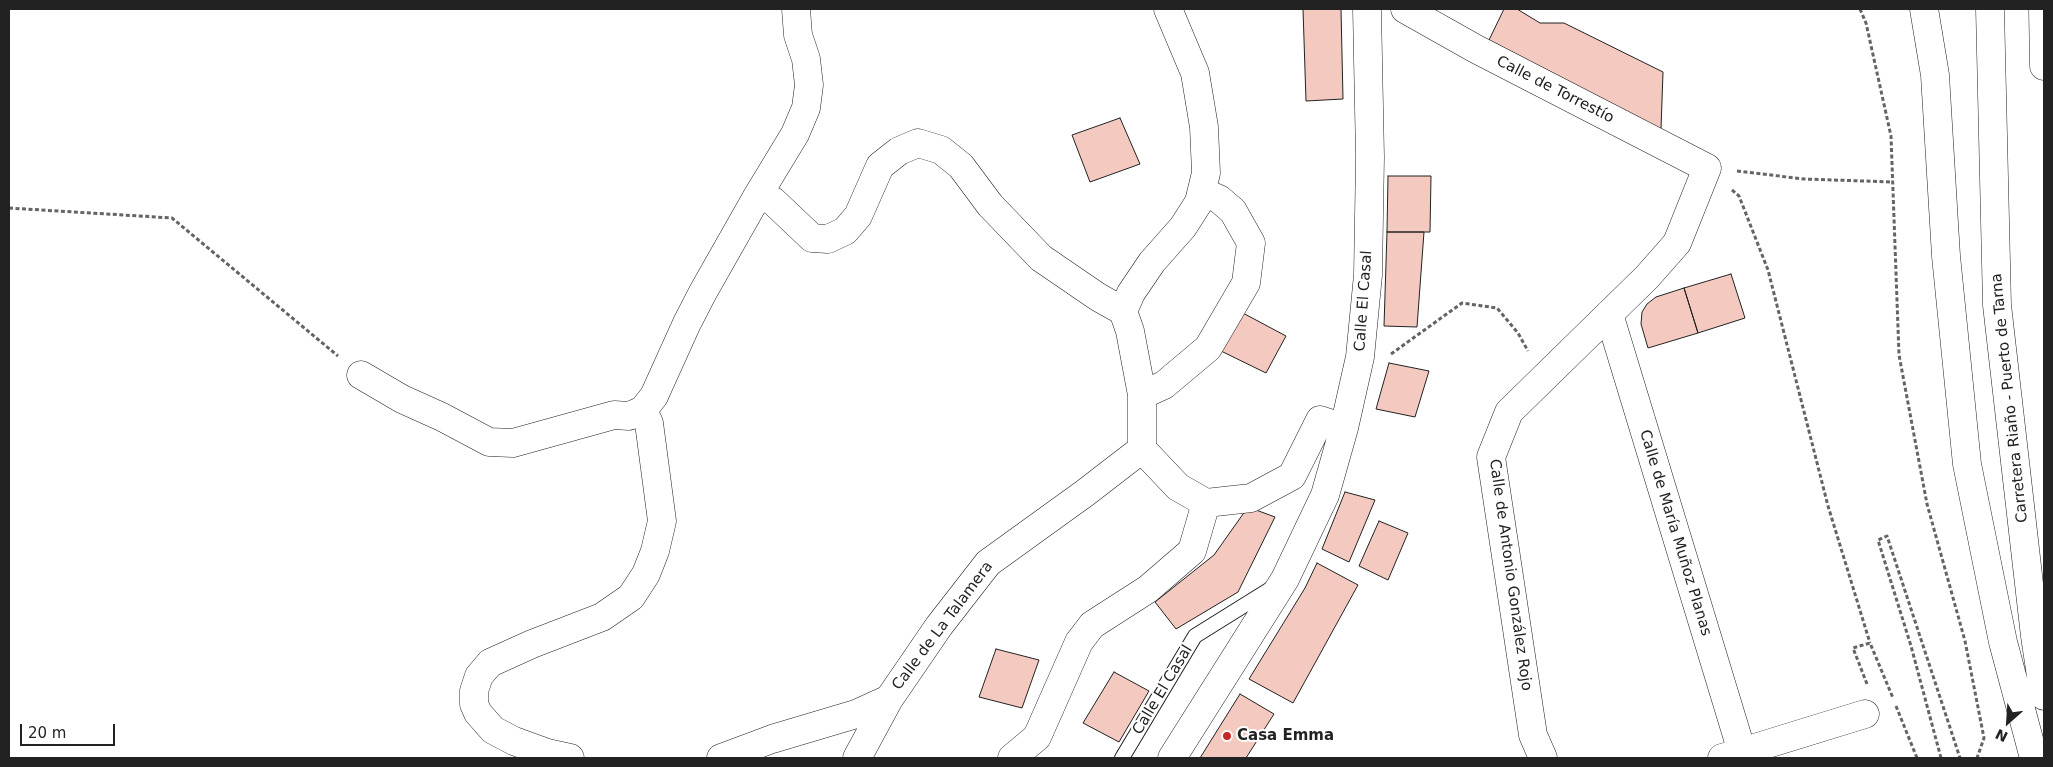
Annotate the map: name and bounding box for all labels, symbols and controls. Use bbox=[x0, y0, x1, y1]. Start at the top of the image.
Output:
street label: Calle de Torrestío bbox=[1493, 53, 1617, 127]
street label: Calle El Casal bbox=[1351, 250, 1377, 352]
street label: Carretera Riaño - Puerto de Tarna bbox=[1988, 272, 2032, 524]
street label: Calle de María Muñoz Planas bbox=[1635, 428, 1715, 638]
street label: Calle de Antonio González Rojo bbox=[1485, 458, 1535, 692]
street label: Calle de La Talamera bbox=[889, 558, 997, 694]
street label: Calle El Casal bbox=[1129, 642, 1197, 738]
north arrow bbox=[1983, 697, 2033, 747]
scale bar bbox=[22, 714, 118, 746]
text: 20 m bbox=[28, 724, 66, 742]
text: N bbox=[1993, 726, 2010, 745]
place label: Casa Emma bbox=[1237, 727, 1334, 745]
marker: Casa Emma bbox=[1221, 730, 1233, 742]

